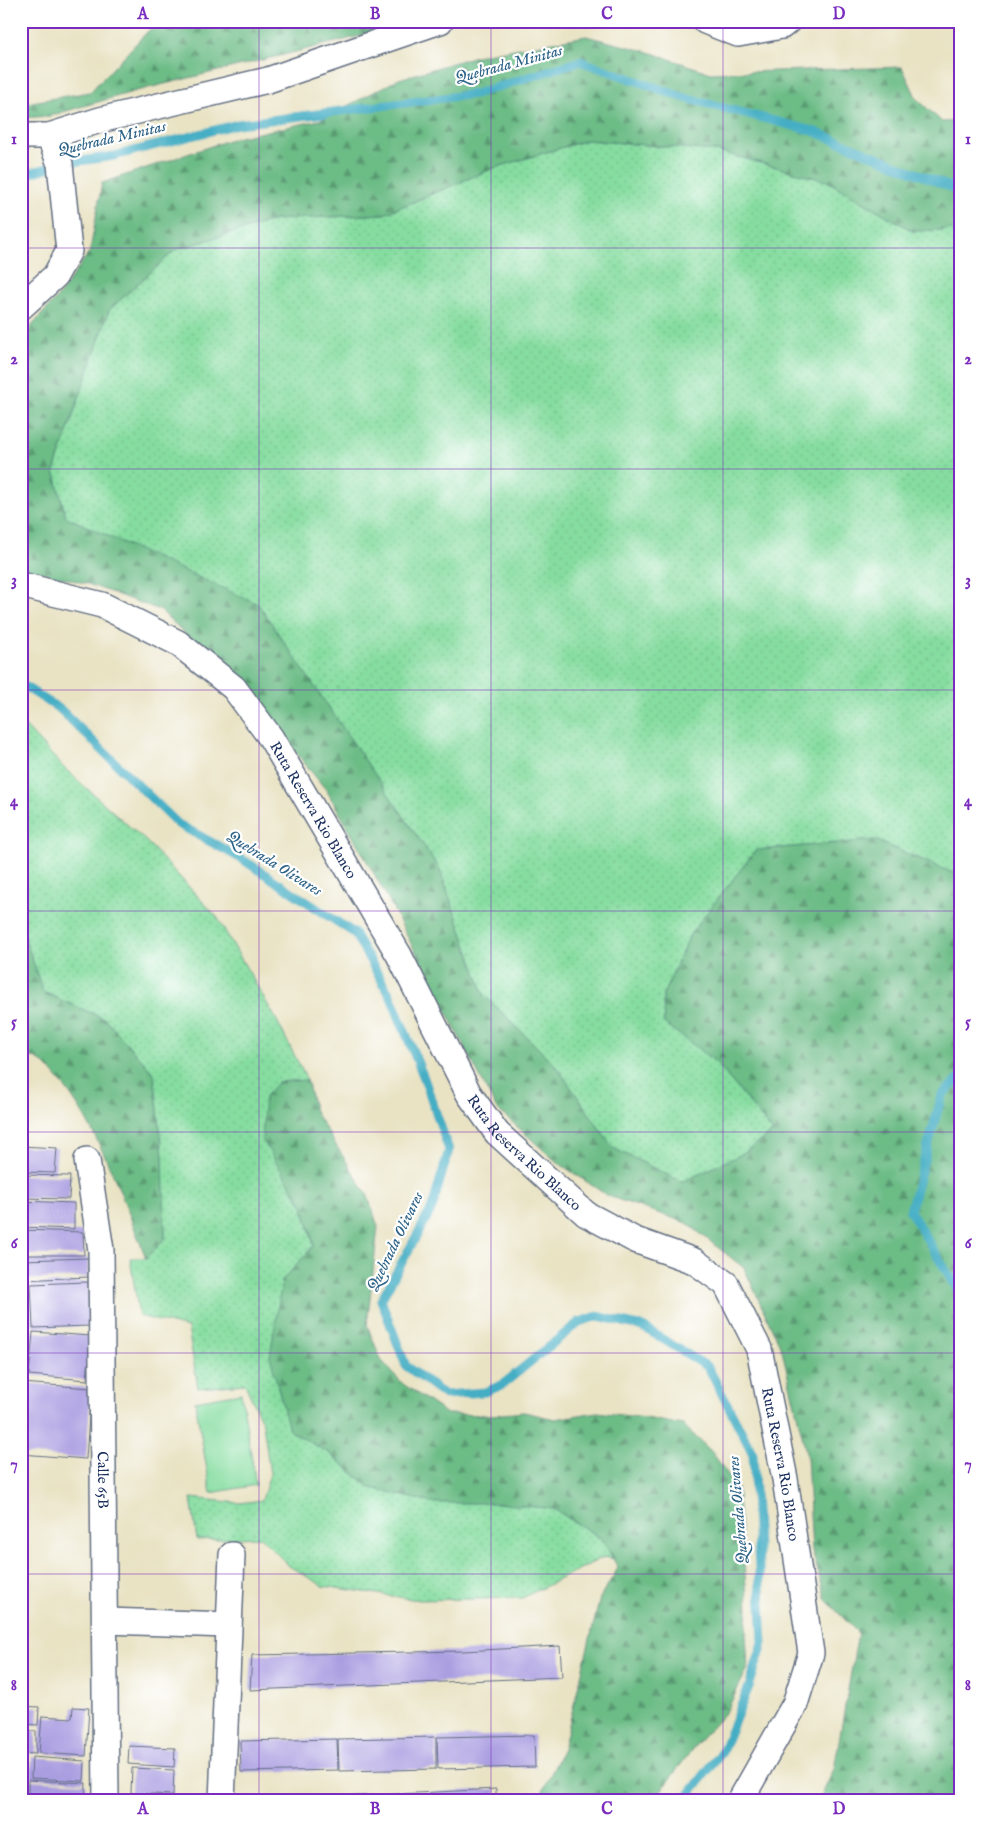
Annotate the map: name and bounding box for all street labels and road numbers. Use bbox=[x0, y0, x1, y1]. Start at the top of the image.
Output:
street label: Ruta Reserva Rio Blanco bbox=[266, 738, 361, 882]
street label: Ruta Reserva Rio Blanco bbox=[463, 1091, 586, 1215]
street label: Ruta Reserva Rio Blanco bbox=[757, 1386, 804, 1542]
street label: Calle 65B bbox=[93, 1451, 113, 1509]

